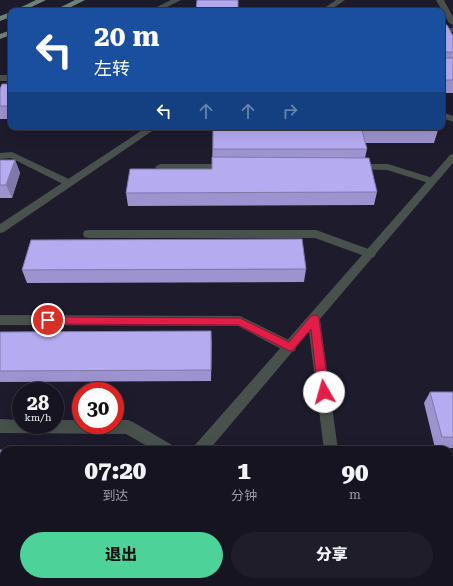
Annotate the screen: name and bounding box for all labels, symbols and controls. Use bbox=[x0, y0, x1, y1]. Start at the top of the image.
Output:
text: 20 m bbox=[94, 20, 159, 53]
icon: left bbox=[28, 24, 80, 76]
text: 左转 bbox=[94, 58, 130, 79]
icon: left bbox=[153, 100, 175, 122]
icon: ahead bbox=[195, 100, 217, 122]
icon: ahead bbox=[237, 100, 259, 122]
icon: right bbox=[279, 100, 301, 122]
pin bbox=[31, 303, 65, 337]
icon: arrive bbox=[37, 309, 59, 331]
position arrow bbox=[303, 371, 345, 413]
speed limit sign: 30 bbox=[72, 382, 124, 434]
text: 28 bbox=[27, 391, 49, 415]
text: km/h bbox=[25, 412, 51, 423]
text: 07:20 bbox=[85, 457, 146, 485]
text: 1 bbox=[237, 457, 251, 485]
text: 90 bbox=[341, 459, 368, 487]
text: m bbox=[349, 487, 361, 502]
text: 到达 bbox=[102, 488, 128, 503]
text: 分钟 bbox=[231, 488, 257, 503]
button: 退出 bbox=[20, 532, 223, 578]
button: 分享 bbox=[231, 532, 433, 578]

